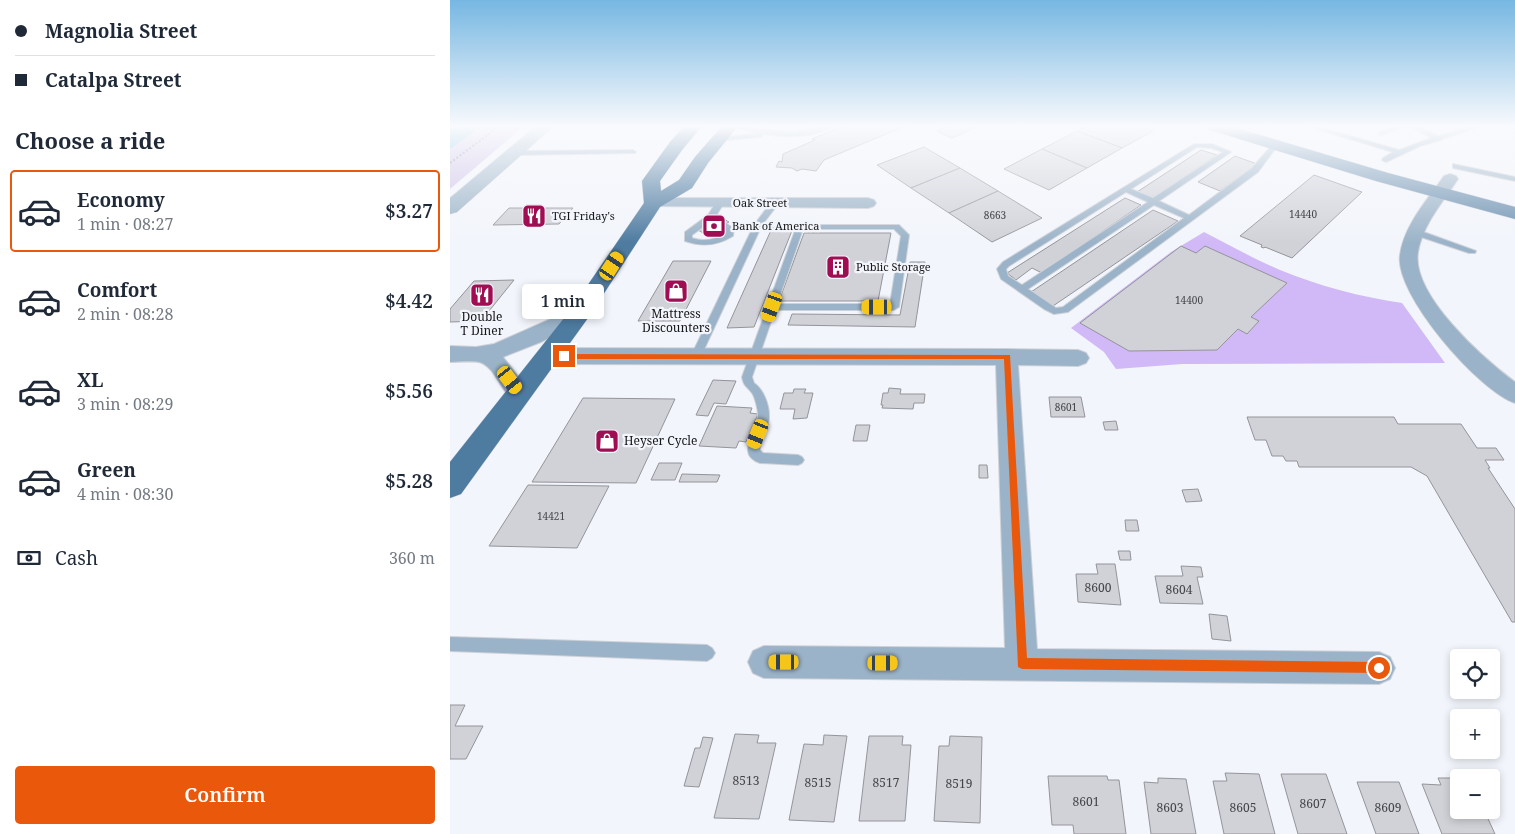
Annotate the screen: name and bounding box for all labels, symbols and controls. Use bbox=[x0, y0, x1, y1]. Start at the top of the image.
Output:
text: Magnolia Street bbox=[45, 18, 197, 44]
text: Catalpa Street bbox=[45, 67, 182, 93]
text: Choose a ride bbox=[15, 125, 165, 155]
text: Economy bbox=[77, 187, 165, 213]
icon: car bbox=[17, 189, 62, 234]
street label: Oak Street bbox=[733, 195, 787, 210]
text: $3.27 bbox=[385, 198, 433, 224]
restaurant icon: TGI Friday's bbox=[521, 203, 547, 229]
house number: 14440 bbox=[1289, 207, 1317, 221]
place label: TGI Friday's bbox=[552, 208, 615, 223]
house number: 8663 bbox=[984, 208, 1007, 222]
text: 1 min · 08:27 bbox=[77, 213, 173, 235]
bank icon: Bank of America bbox=[701, 213, 727, 239]
place label: Bank of America bbox=[732, 218, 819, 233]
car bbox=[597, 249, 626, 283]
building icon: Public Storage bbox=[825, 254, 851, 280]
place label: Public Storage bbox=[856, 259, 931, 274]
text: Comfort bbox=[77, 277, 157, 303]
shop icon: Mattress Discounters bbox=[663, 278, 689, 304]
icon: car bbox=[17, 279, 62, 324]
restaurant icon: Double T Diner bbox=[469, 282, 495, 308]
callout: 1 min bbox=[523, 284, 605, 318]
text: $4.42 bbox=[385, 288, 433, 314]
text: 1 min bbox=[541, 290, 585, 312]
car bbox=[759, 290, 784, 324]
house number: 14400 bbox=[1175, 293, 1203, 307]
car bbox=[862, 300, 892, 315]
text: 2 min · 08:28 bbox=[77, 303, 173, 325]
place label: Mattress Discounters bbox=[642, 305, 710, 336]
place label: Double T Diner bbox=[461, 308, 504, 339]
route end bbox=[553, 345, 575, 367]
car bbox=[494, 364, 525, 396]
text: XL bbox=[77, 367, 103, 393]
icon: car bbox=[17, 369, 62, 414]
text: $5.56 bbox=[385, 378, 433, 404]
text: 3 min · 08:29 bbox=[77, 393, 173, 415]
house number: 8601 bbox=[1055, 400, 1077, 414]
car bbox=[745, 417, 770, 451]
shop icon: Heyser Cycle bbox=[594, 428, 620, 454]
place label: Heyser Cycle bbox=[624, 432, 698, 449]
text: Green bbox=[77, 457, 136, 483]
icon: car bbox=[17, 459, 62, 504]
text: $5.28 bbox=[385, 468, 433, 494]
text: 4 min · 08:30 bbox=[77, 483, 173, 505]
house number: 14421 bbox=[537, 509, 565, 523]
icon: cash bbox=[15, 544, 43, 572]
text: Cash bbox=[55, 545, 98, 571]
text: 360 m bbox=[389, 547, 435, 569]
house number: 8600 bbox=[1085, 579, 1112, 596]
house number: 8604 bbox=[1166, 581, 1193, 598]
map controls bbox=[1450, 649, 1500, 819]
button: locate bbox=[1450, 649, 1500, 699]
car bbox=[769, 655, 799, 670]
car bbox=[868, 656, 898, 671]
route start bbox=[1368, 657, 1390, 679]
button: + bbox=[1450, 709, 1500, 759]
button: Confirm bbox=[15, 766, 435, 824]
button: − bbox=[1450, 769, 1500, 819]
house number: 8513 bbox=[733, 772, 760, 789]
house number: 8515 bbox=[805, 774, 831, 791]
house number: 8517 bbox=[873, 774, 900, 791]
house number: 8519 bbox=[946, 775, 972, 792]
house number: 8601 bbox=[1073, 793, 1099, 810]
house number: 8607 bbox=[1300, 795, 1327, 812]
house number: 8603 bbox=[1157, 799, 1184, 816]
house number: 8605 bbox=[1230, 799, 1256, 816]
house number: 8609 bbox=[1375, 799, 1401, 816]

